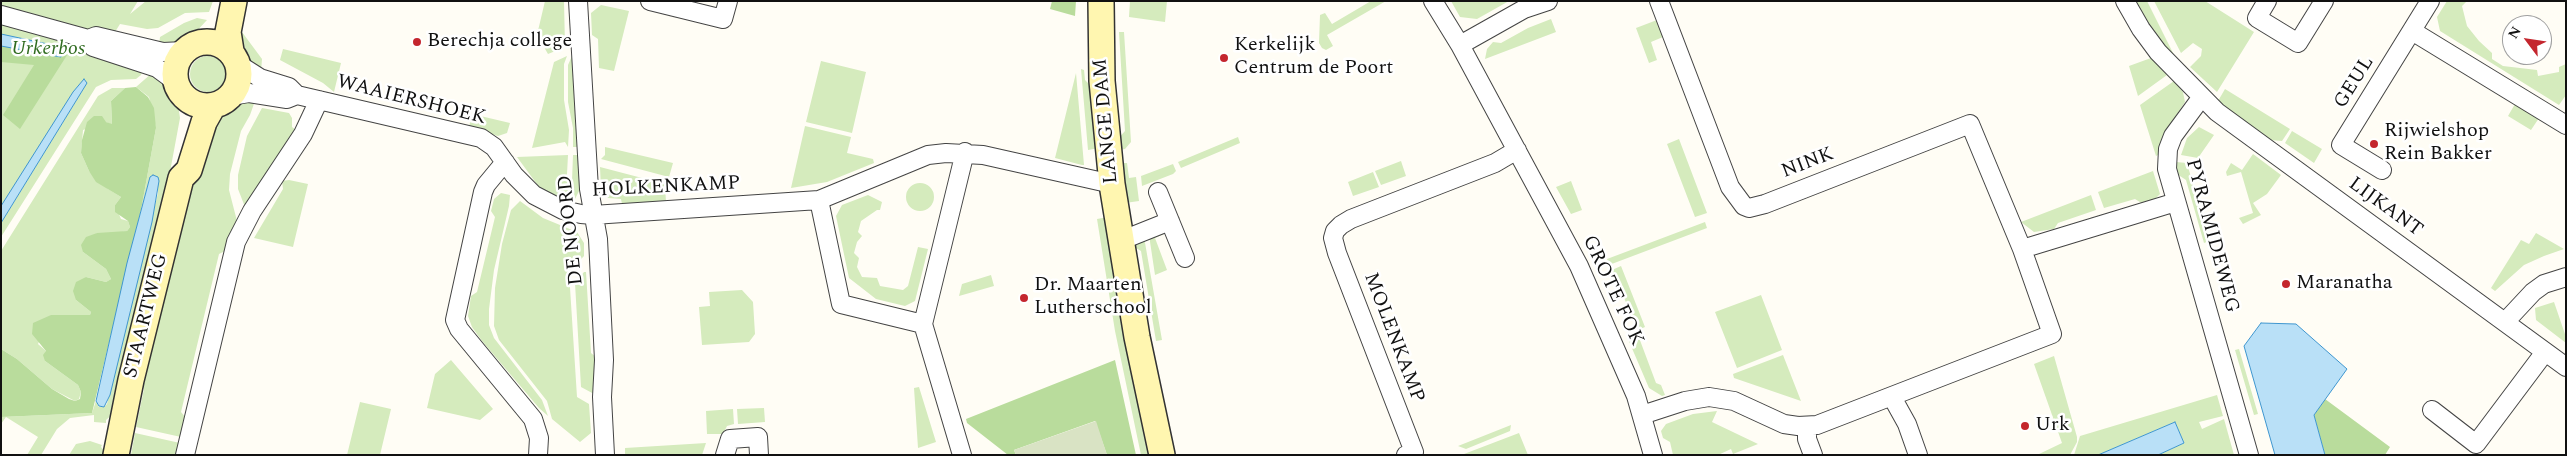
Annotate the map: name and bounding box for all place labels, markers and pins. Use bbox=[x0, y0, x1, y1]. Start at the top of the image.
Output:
place label: Berechja college bbox=[427, 30, 572, 54]
place label: Kerkelijk Centrum de Poort bbox=[1234, 34, 1393, 81]
marker: Berechja college bbox=[411, 36, 423, 48]
marker: Kerkelijk Centrum de Poort bbox=[1218, 52, 1230, 64]
place label: Rijwielshop Rein Bakker bbox=[2384, 120, 2492, 167]
marker: Rijwielshop Rein Bakker bbox=[2368, 138, 2380, 150]
place label: Maranatha bbox=[2296, 272, 2393, 296]
place label: Dr. Maarten Lutherschool bbox=[1034, 274, 1152, 321]
marker: Maranatha bbox=[2280, 278, 2292, 290]
marker: Dr. Maarten Lutherschool bbox=[1018, 292, 1030, 304]
place label: Urk bbox=[2035, 414, 2070, 438]
marker: Urk bbox=[2019, 420, 2031, 432]

